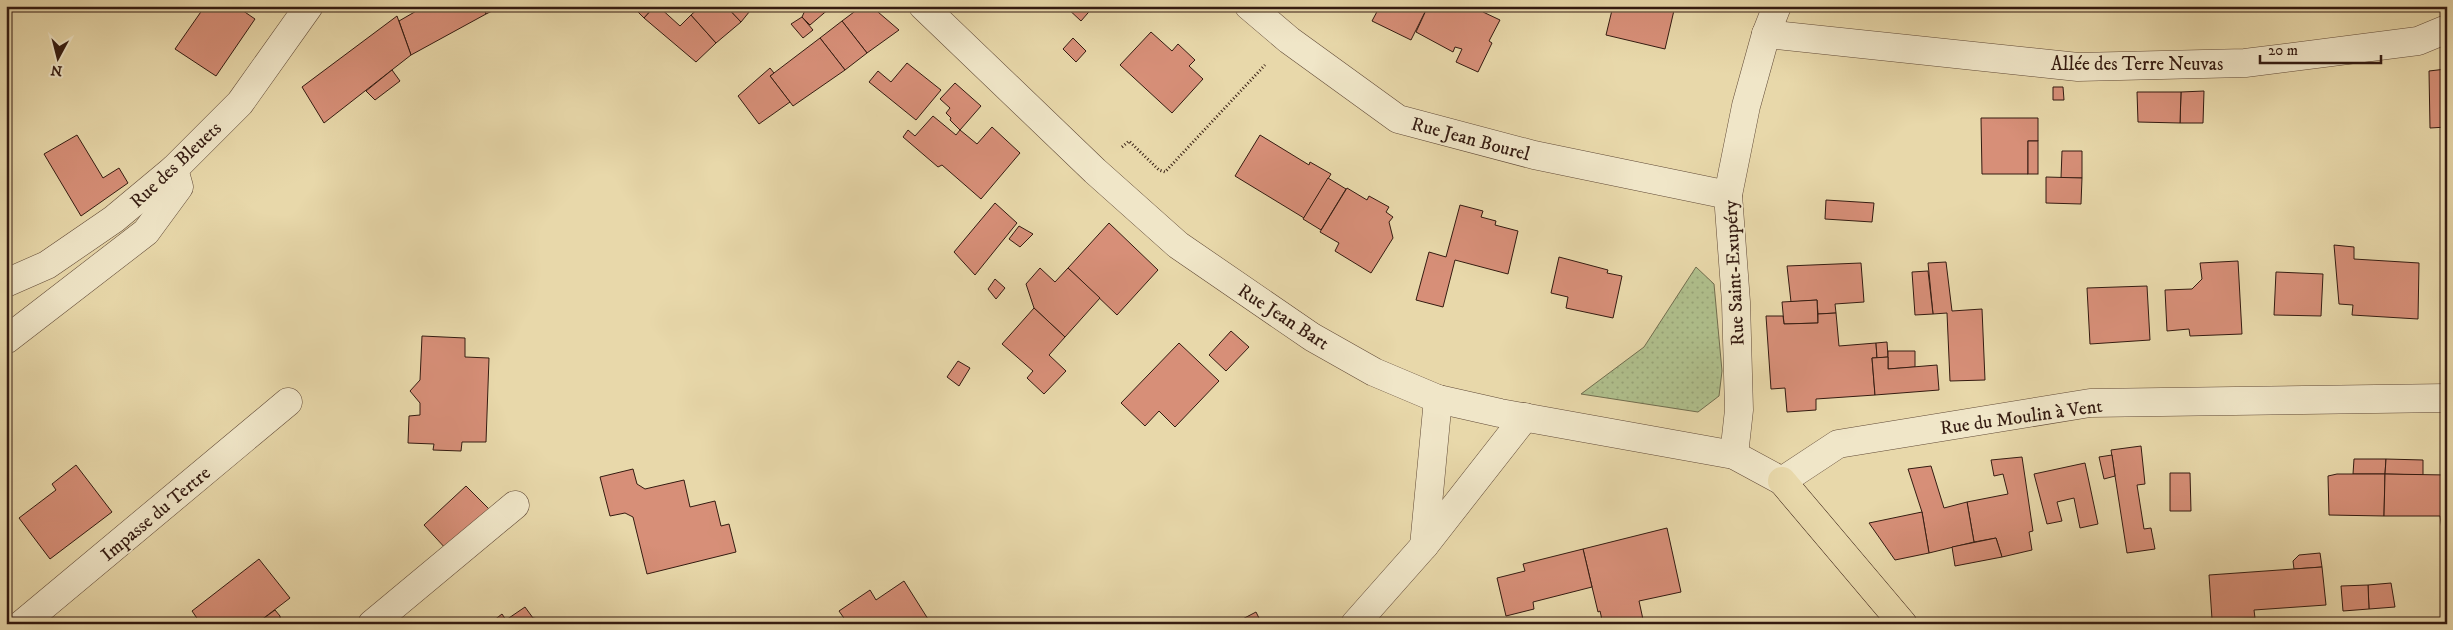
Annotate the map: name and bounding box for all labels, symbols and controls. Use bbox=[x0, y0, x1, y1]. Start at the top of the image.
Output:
north arrow bbox=[32, 32, 82, 82]
scale bar bbox=[2260, 32, 2382, 64]
text: 20 m bbox=[2268, 41, 2298, 60]
street label: Allée des Terre Neuvas bbox=[2051, 53, 2223, 76]
text: N bbox=[49, 60, 63, 80]
street label: Rue Jean Bourel bbox=[1409, 113, 1533, 166]
street label: Rue des Bleuets bbox=[126, 117, 226, 213]
street label: Rue Saint-Exupéry bbox=[1719, 199, 1750, 346]
street label: Rue Jean Bart bbox=[1233, 279, 1333, 355]
street label: Rue du Moulin à Vent bbox=[1939, 395, 2104, 440]
street label: Impasse du Tertre bbox=[97, 462, 215, 567]

